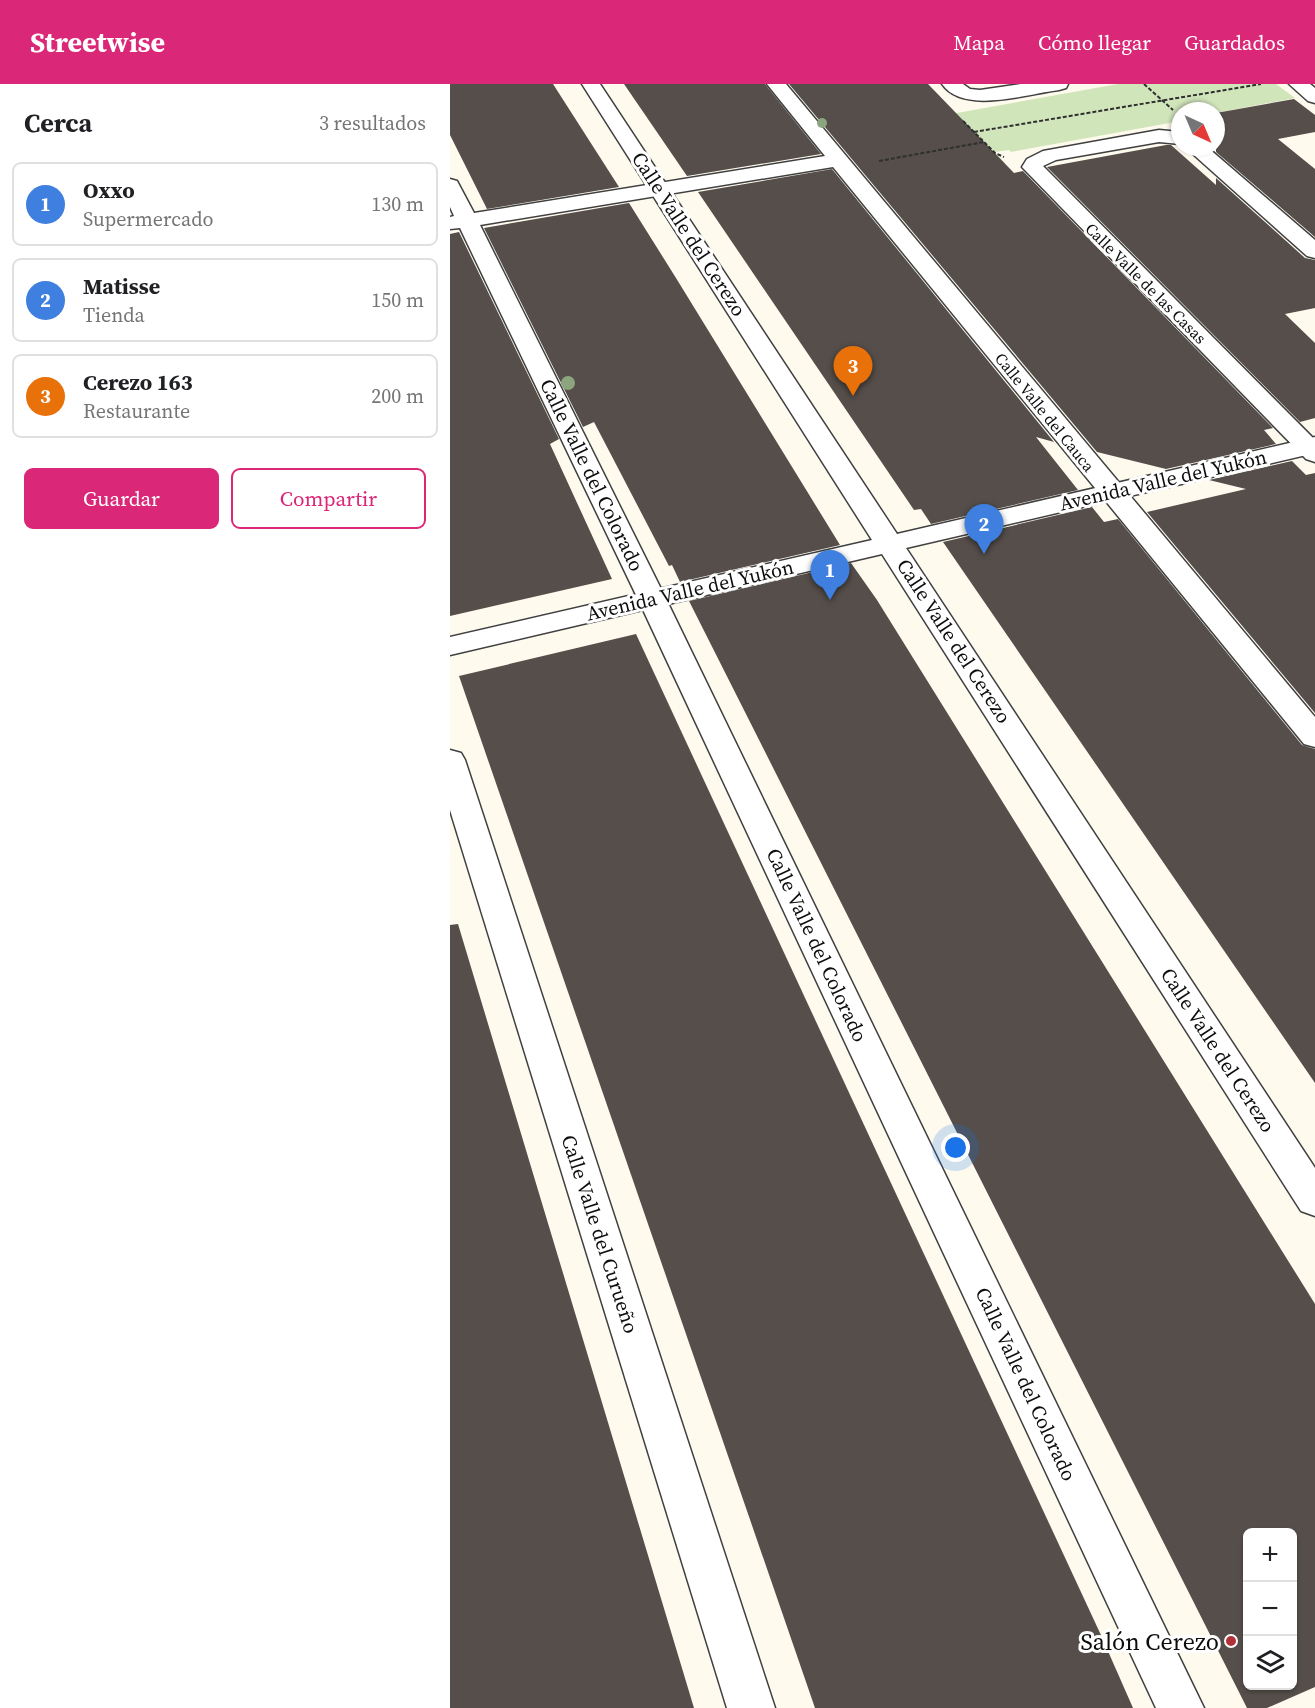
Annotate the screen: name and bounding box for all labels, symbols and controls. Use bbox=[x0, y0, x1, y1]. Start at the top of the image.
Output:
text: Streetwise bbox=[30, 23, 165, 61]
text: Mapa bbox=[953, 28, 1005, 57]
text: Cómo llegar bbox=[1038, 28, 1151, 57]
text: Guardados bbox=[1184, 28, 1285, 57]
north arrow bbox=[1171, 102, 1225, 156]
text: Cerca bbox=[24, 105, 92, 141]
text: 3 resultados bbox=[319, 109, 426, 137]
street label: Calle Valle del Cerezo bbox=[625, 146, 753, 322]
text: Oxxo bbox=[83, 175, 135, 205]
text: 1 bbox=[40, 190, 51, 218]
text: 130 m bbox=[371, 190, 424, 218]
text: Supermercado bbox=[83, 205, 214, 233]
street label: Calle Valle de las Casas bbox=[1081, 218, 1211, 348]
text: Matisse bbox=[83, 271, 160, 301]
text: 2 bbox=[40, 286, 51, 314]
text: 150 m bbox=[371, 286, 424, 314]
text: Tienda bbox=[83, 301, 145, 329]
pin: 3 bbox=[834, 346, 872, 396]
street label: Calle Valle del Cauca bbox=[990, 348, 1100, 477]
text: Cerezo 163 bbox=[83, 367, 193, 397]
street label: Calle Valle del Colorado bbox=[533, 374, 651, 576]
text: 3 bbox=[40, 382, 51, 410]
text: 200 m bbox=[371, 382, 424, 410]
text: Restaurante bbox=[83, 397, 190, 425]
street label: Avenida Valle del Yukón bbox=[1057, 443, 1269, 517]
button: Guardar bbox=[24, 468, 219, 529]
button: Compartir bbox=[231, 468, 426, 529]
pin: 2 bbox=[964, 504, 1004, 554]
pin: 1 bbox=[810, 550, 850, 600]
street label: Avenida Valle del Yukón bbox=[584, 553, 796, 627]
street label: Calle Valle del Cerezo bbox=[890, 553, 1018, 729]
street label: Calle Valle del Colorado bbox=[760, 844, 874, 1046]
street label: Calle Valle del Cerezo bbox=[1154, 962, 1282, 1138]
street label: Calle Valle del Curueño bbox=[555, 1131, 645, 1337]
your location bbox=[941, 1133, 970, 1162]
street label: Calle Valle del Colorado bbox=[969, 1283, 1083, 1485]
map controls bbox=[1243, 1528, 1297, 1690]
button: + bbox=[1243, 1528, 1297, 1582]
button: − bbox=[1243, 1582, 1297, 1636]
place label: Salón Cerezo bbox=[1080, 1625, 1219, 1658]
marker: Salón Cerezo bbox=[1224, 1634, 1238, 1648]
button: layers bbox=[1243, 1636, 1297, 1690]

